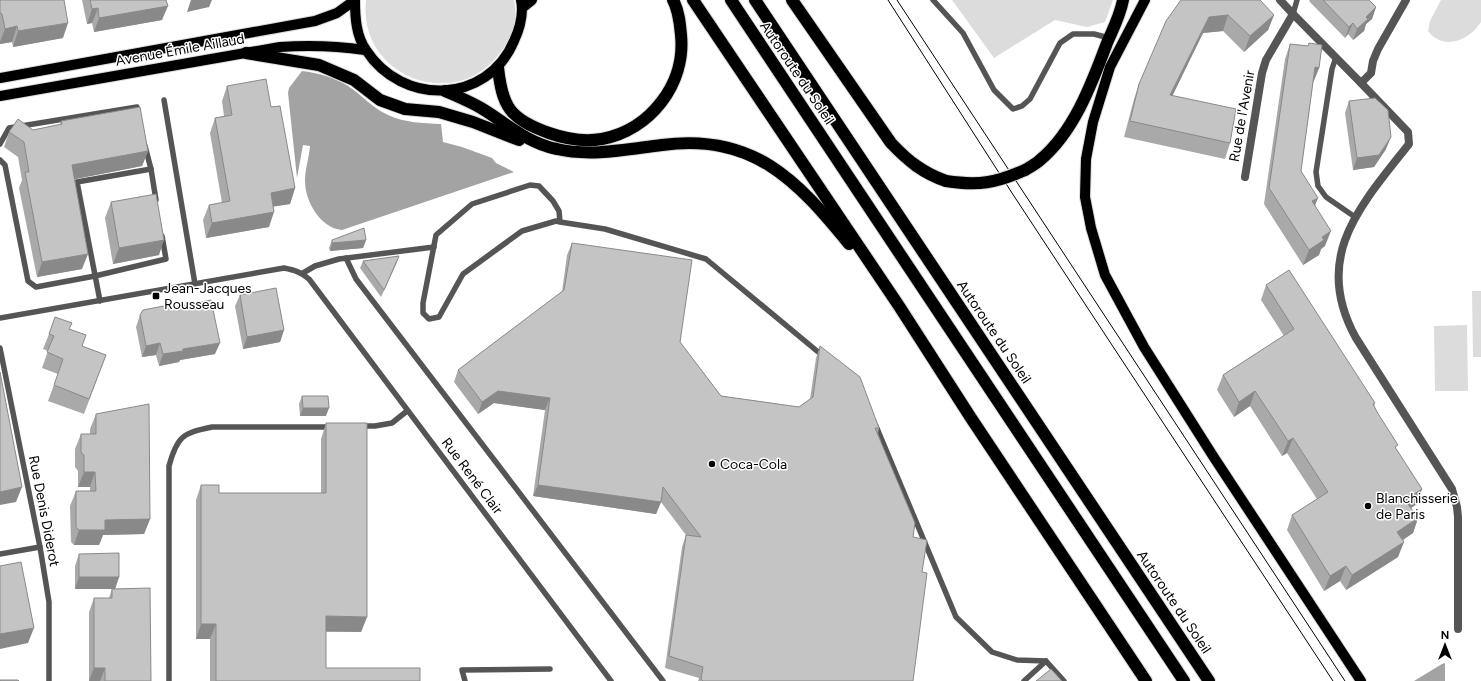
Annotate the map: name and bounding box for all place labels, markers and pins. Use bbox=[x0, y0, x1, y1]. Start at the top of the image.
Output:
place label: Jean-Jacques Rousseau bbox=[164, 280, 252, 313]
marker: Jean-Jacques Rousseau bbox=[151, 291, 161, 301]
place label: Coca-Cola bbox=[720, 456, 787, 473]
marker: Coca-Cola bbox=[707, 459, 717, 469]
place label: Blanchisserie de Paris bbox=[1376, 490, 1458, 523]
marker: Blanchisserie de Paris bbox=[1363, 501, 1373, 511]

